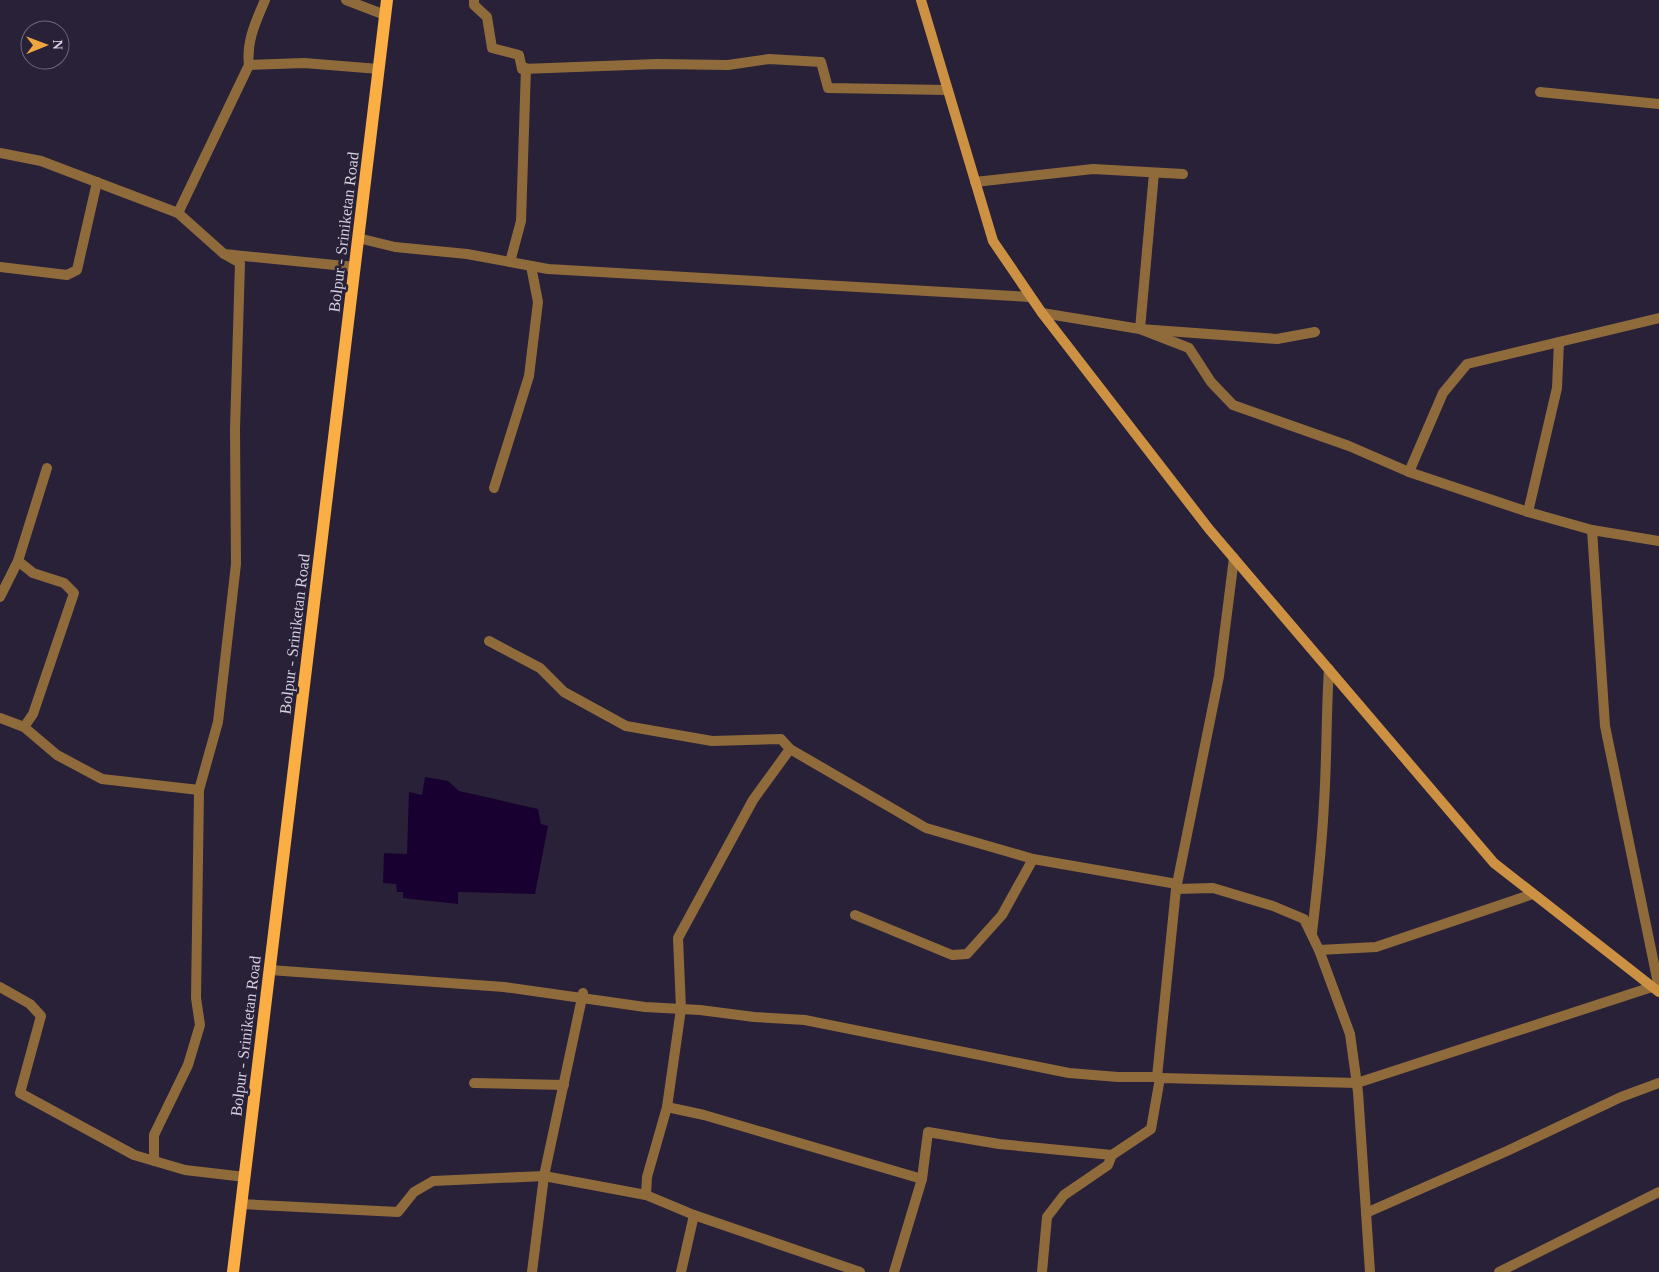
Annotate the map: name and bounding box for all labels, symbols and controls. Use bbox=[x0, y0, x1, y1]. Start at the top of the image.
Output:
north arrow bbox=[20, 20, 70, 70]
text: N bbox=[50, 40, 65, 50]
street label: Bolpur - Sriniketan Road bbox=[325, 151, 363, 313]
street label: Bolpur - Sriniketan Road bbox=[276, 553, 314, 715]
street label: Bolpur - Sriniketan Road bbox=[227, 955, 265, 1117]

